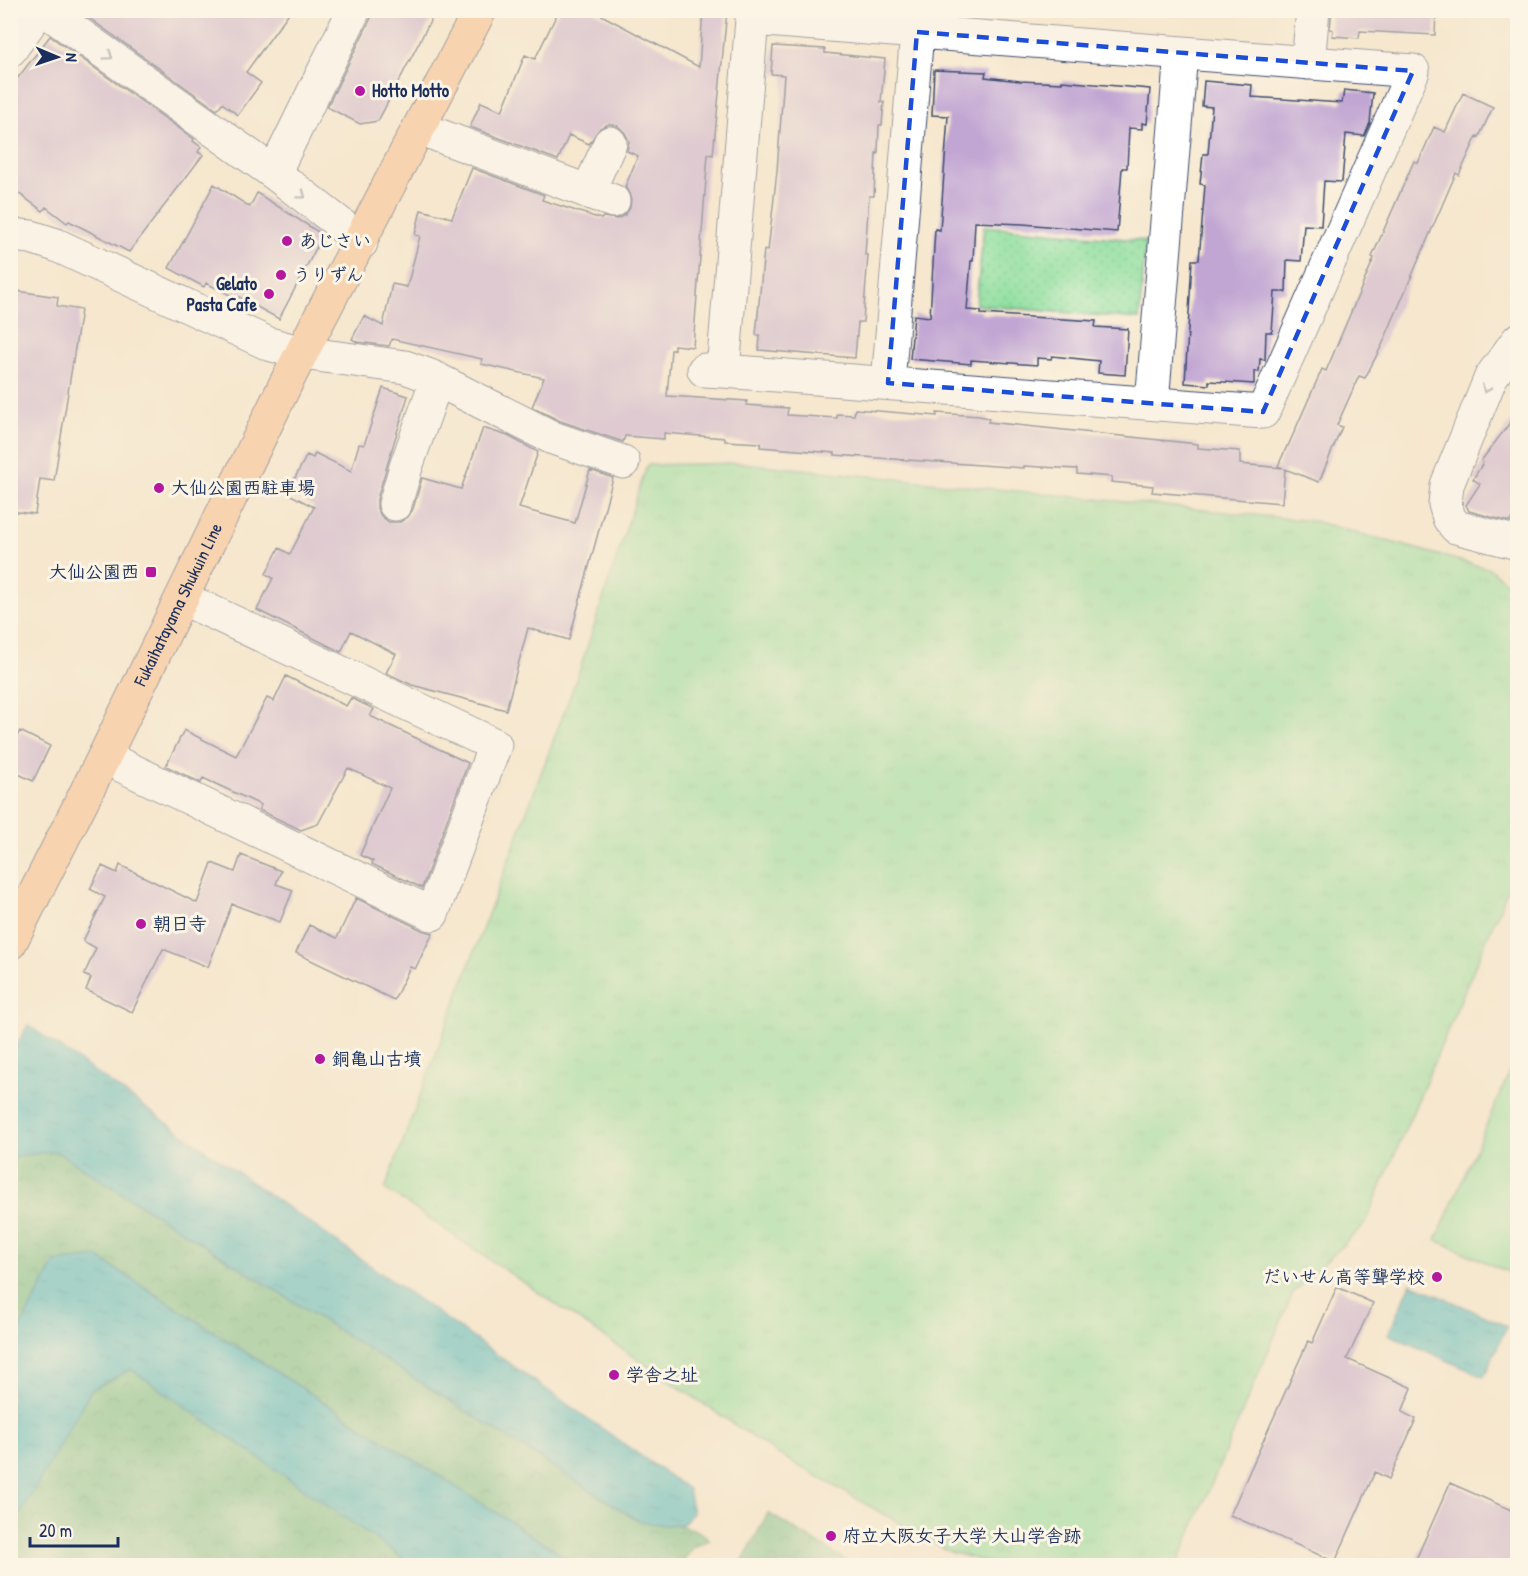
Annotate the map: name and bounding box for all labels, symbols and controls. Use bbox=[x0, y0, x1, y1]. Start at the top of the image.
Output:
north arrow bbox=[27, 27, 87, 87]
one-way arrow bbox=[103, 49, 114, 60]
text: N bbox=[61, 53, 83, 63]
place label: Hotto Motto bbox=[372, 78, 450, 103]
marker: Hotto Motto bbox=[353, 84, 367, 98]
one-way arrow bbox=[295, 187, 306, 198]
place label: あじさい bbox=[299, 228, 371, 253]
marker: あじさい bbox=[280, 234, 294, 248]
place label: うりずん bbox=[293, 262, 364, 287]
marker: うりずん bbox=[274, 268, 288, 282]
place label: Gelato Pasta Cafe bbox=[186, 271, 258, 317]
marker: Gelato Pasta Cafe bbox=[262, 287, 276, 301]
one-way arrow bbox=[1481, 383, 1493, 394]
place label: 大仙公園西駐車場 bbox=[171, 475, 315, 500]
marker: 大仙公園西駐車場 bbox=[152, 481, 166, 495]
street label: Fukaihatayama Shukuin Line bbox=[127, 518, 228, 691]
place label: 大仙公園西 bbox=[49, 559, 139, 584]
marker: 大仙公園西 bbox=[144, 565, 158, 579]
place label: 朝日寺 bbox=[153, 911, 207, 936]
marker: 朝日寺 bbox=[134, 917, 148, 931]
place label: 銅亀山古墳 bbox=[332, 1046, 422, 1071]
marker: 銅亀山古墳 bbox=[313, 1052, 327, 1066]
place label: だいせん高等聾学校 bbox=[1263, 1264, 1425, 1289]
marker: だいせん高等聾学校 bbox=[1430, 1270, 1444, 1284]
place label: 学舎之址 bbox=[626, 1362, 698, 1387]
marker: 学舎之址 bbox=[607, 1368, 621, 1382]
scale bar bbox=[30, 1510, 118, 1548]
text: 20 m bbox=[39, 1518, 72, 1543]
place label: 府立大阪女子大学 大山学舎跡 bbox=[843, 1523, 1081, 1548]
marker: 府立大阪女子大学 大山学舎跡 bbox=[824, 1529, 838, 1543]

